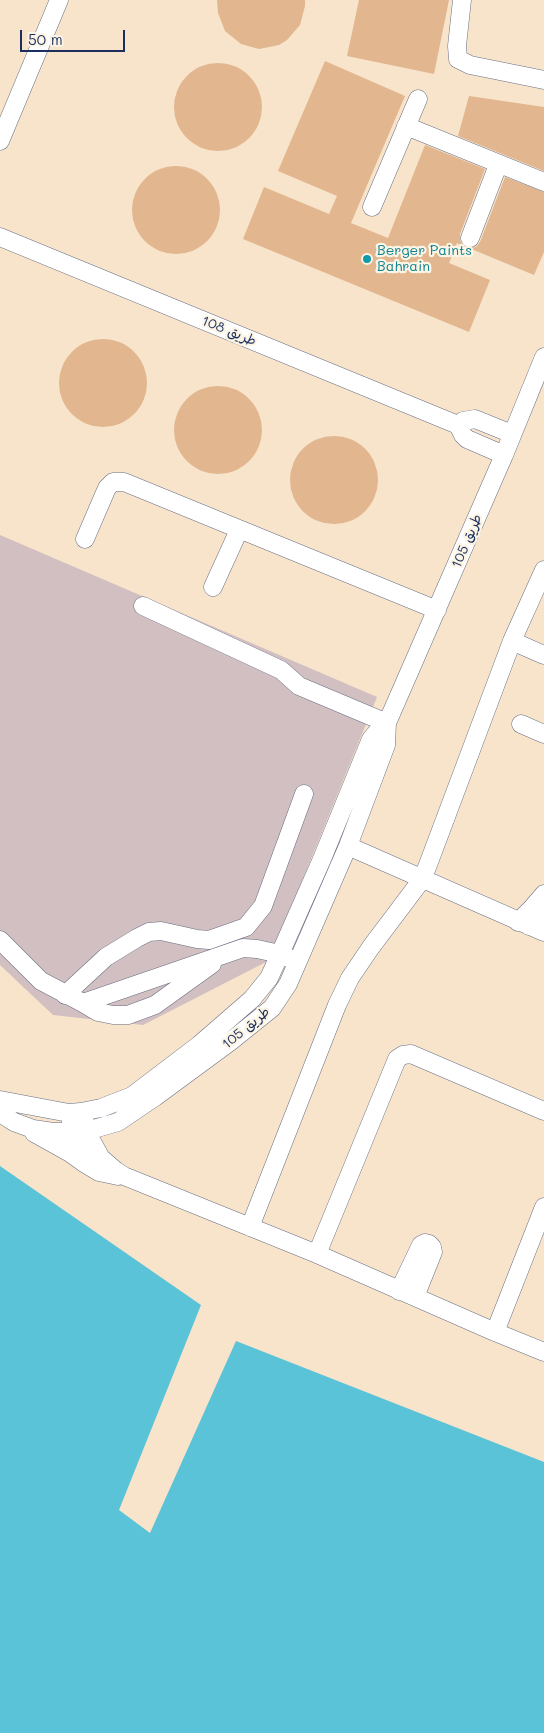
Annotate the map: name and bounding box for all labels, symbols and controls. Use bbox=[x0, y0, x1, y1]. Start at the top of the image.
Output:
scale bar bbox=[22, 20, 128, 52]
text: 50 m bbox=[28, 29, 63, 49]
place label: Berger Paints Bahrain bbox=[377, 243, 472, 276]
marker: Berger Paints Bahrain bbox=[361, 253, 373, 265]
street label: طريق 108 bbox=[199, 312, 259, 350]
street label: طريق 105 bbox=[448, 512, 486, 570]
street label: طريق 105 bbox=[219, 1003, 273, 1053]

